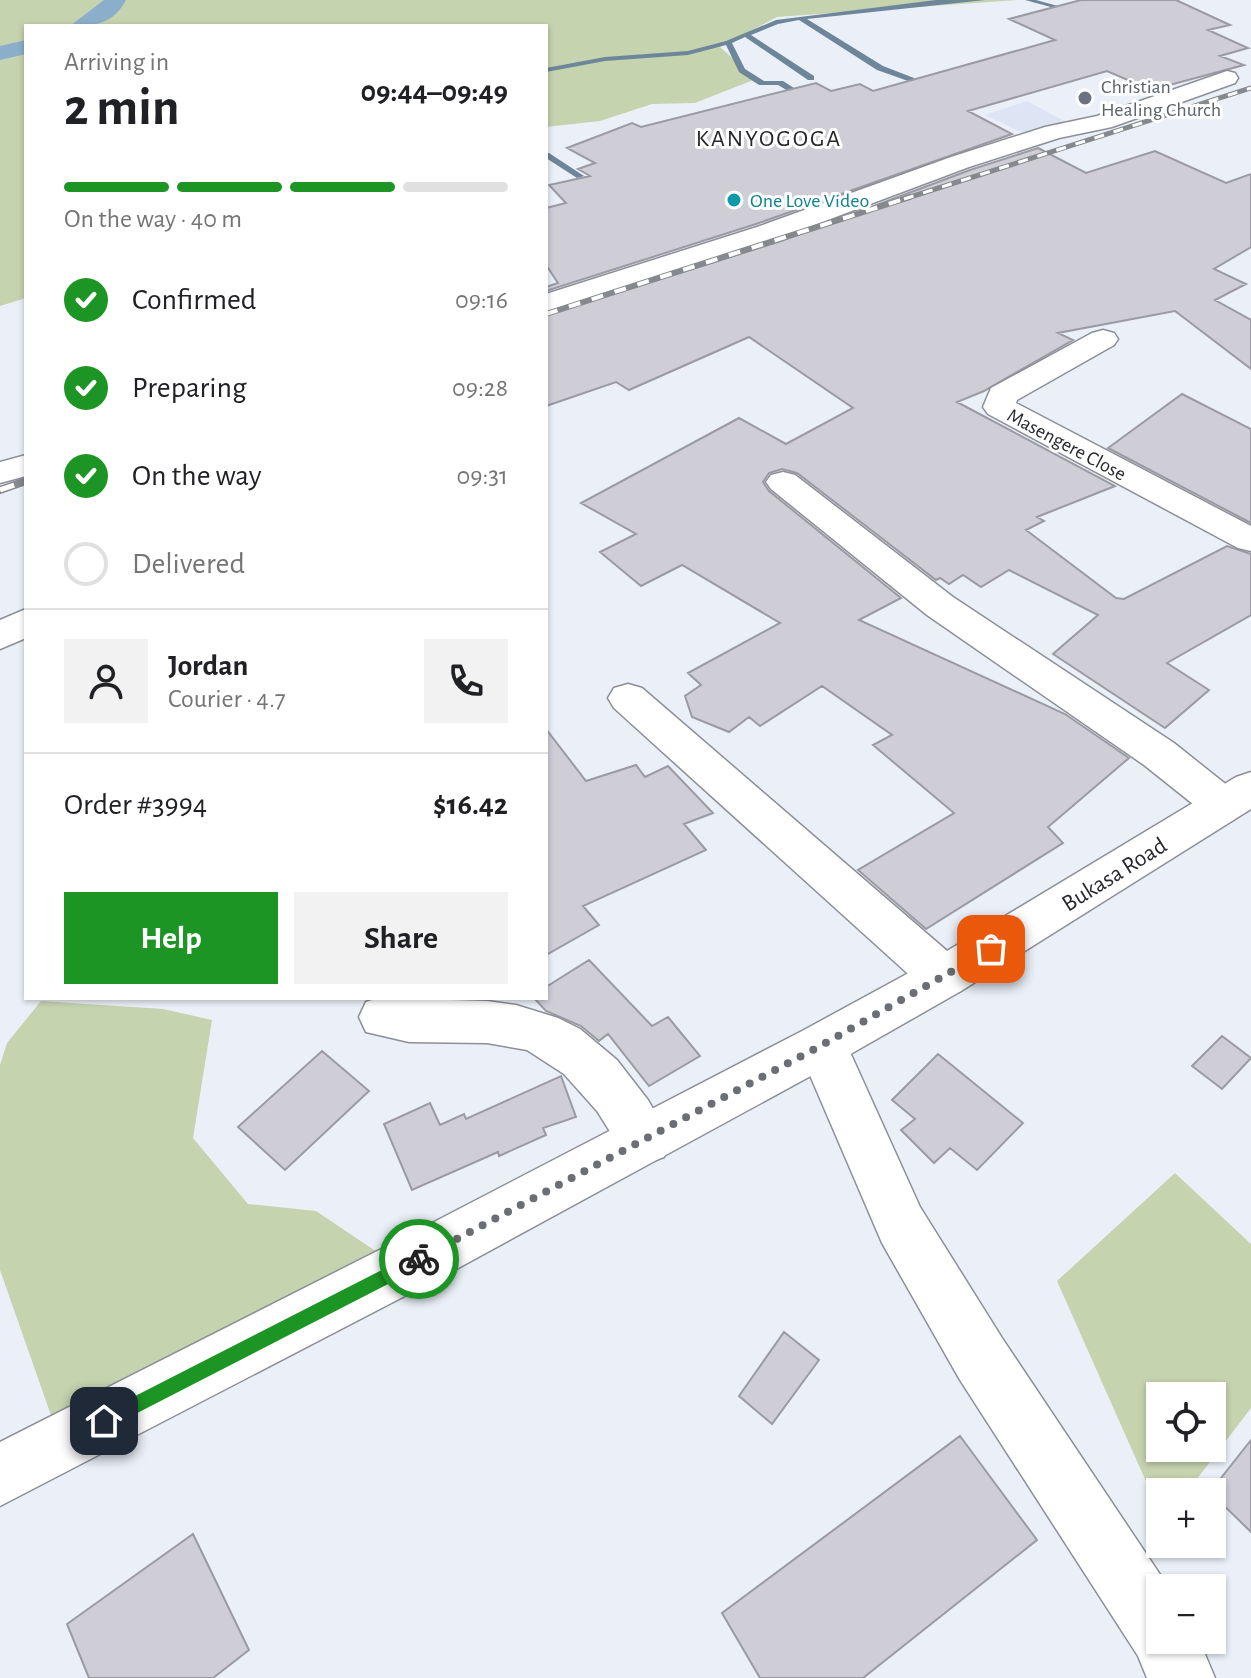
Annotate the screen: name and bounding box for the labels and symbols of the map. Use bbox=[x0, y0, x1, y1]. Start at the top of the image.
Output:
place label: Christian Healing Church bbox=[1101, 77, 1221, 120]
marker: Christian Healing Church bbox=[1076, 89, 1094, 107]
district label: KANYOGOGA bbox=[696, 127, 842, 151]
marker: One Love Video bbox=[725, 191, 743, 209]
place label: One Love Video bbox=[750, 191, 869, 211]
street label: Masengere Close bbox=[1004, 405, 1129, 485]
street label: Bukasa Road bbox=[1058, 833, 1171, 916]
pin bbox=[957, 915, 1025, 983]
courier bbox=[379, 1219, 459, 1299]
pin bbox=[70, 1387, 138, 1455]

